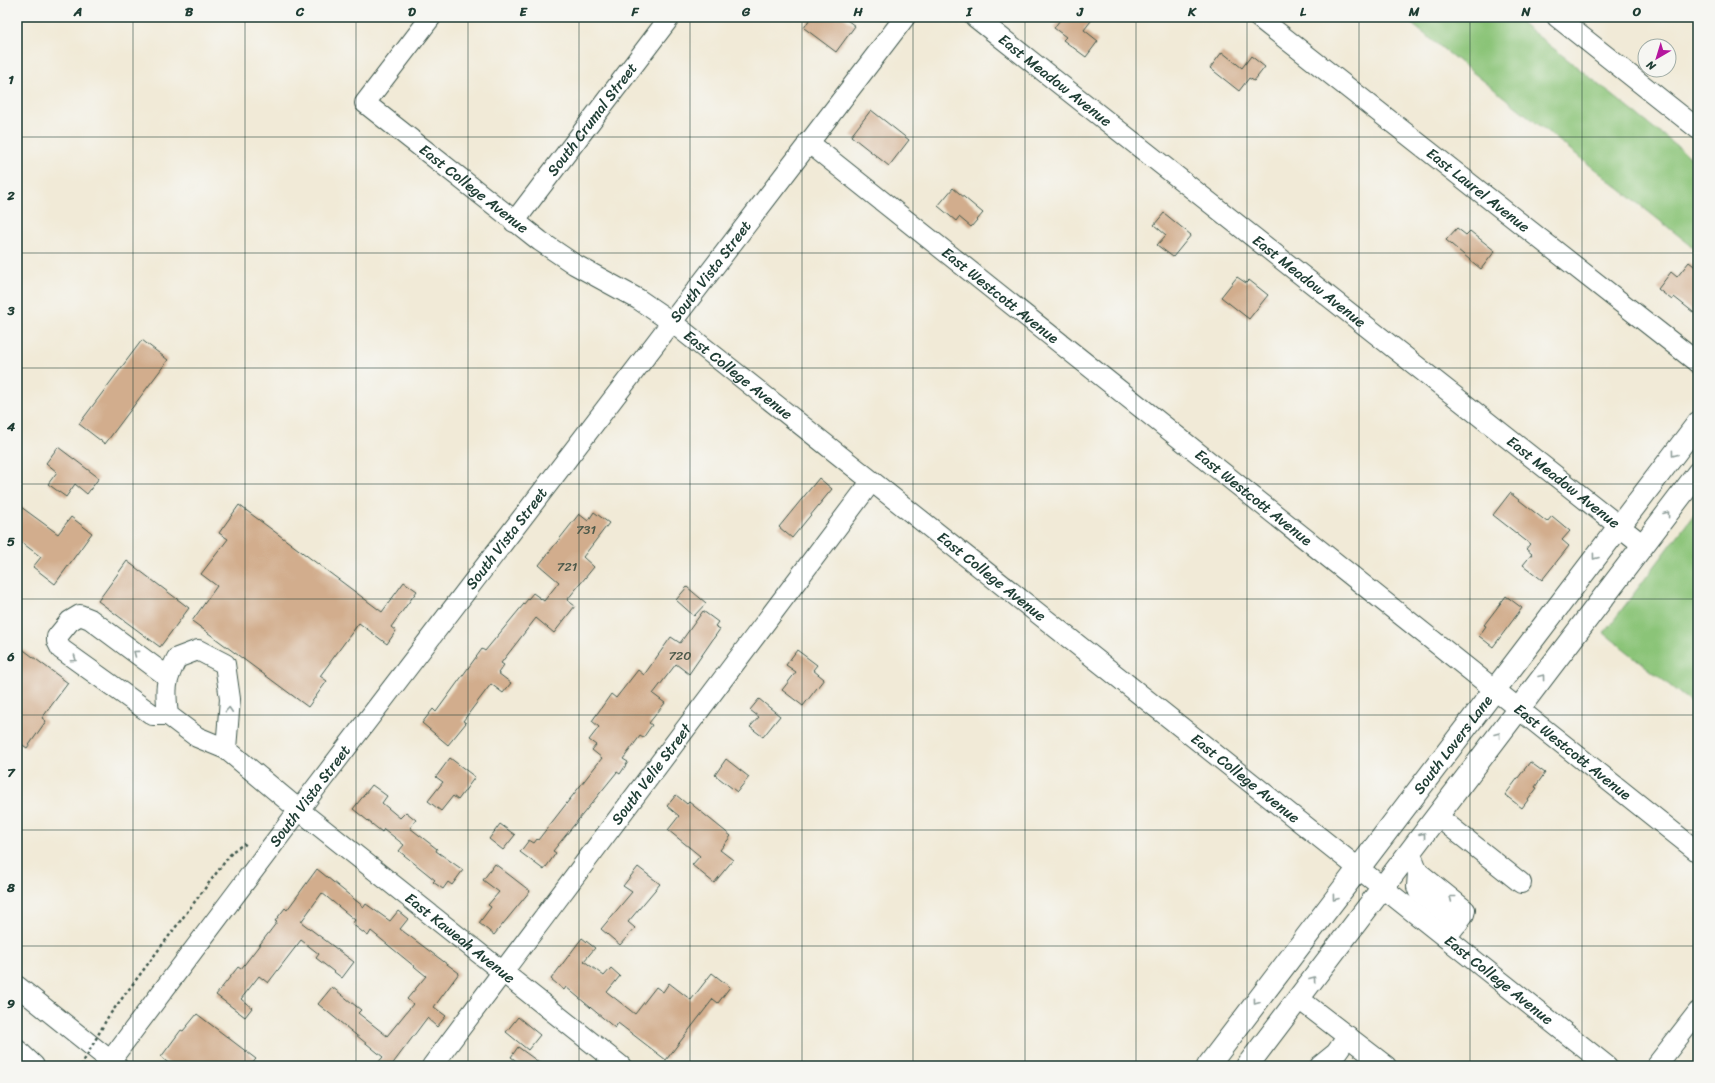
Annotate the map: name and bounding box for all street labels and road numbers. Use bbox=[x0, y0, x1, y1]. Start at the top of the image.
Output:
street label: East Meadow Avenue bbox=[992, 27, 1118, 134]
street label: South Crumal Street bbox=[540, 56, 644, 182]
street label: East College Avenue bbox=[413, 137, 535, 241]
street label: East Laurel Avenue bbox=[1420, 141, 1536, 240]
street label: South Vista Street bbox=[663, 214, 758, 328]
street label: East Meadow Avenue bbox=[1247, 228, 1372, 335]
street label: East Westcott Avenue bbox=[936, 240, 1065, 351]
street label: East College Avenue bbox=[678, 323, 799, 427]
street label: East Meadow Avenue bbox=[1501, 429, 1626, 536]
street label: East Westcott Avenue bbox=[1189, 442, 1318, 553]
street label: South Vista Street bbox=[459, 481, 554, 595]
street label: East College Avenue bbox=[931, 525, 1052, 629]
street label: South Lovers Lane bbox=[1406, 689, 1499, 800]
street label: East Westcott Avenue bbox=[1508, 697, 1637, 807]
street label: South Velie Street bbox=[604, 717, 699, 831]
street label: East College Avenue bbox=[1185, 726, 1306, 830]
street label: South Vista Street bbox=[262, 739, 358, 853]
street label: East Kaweah Avenue bbox=[399, 886, 521, 990]
street label: East College Avenue bbox=[1438, 928, 1559, 1032]

